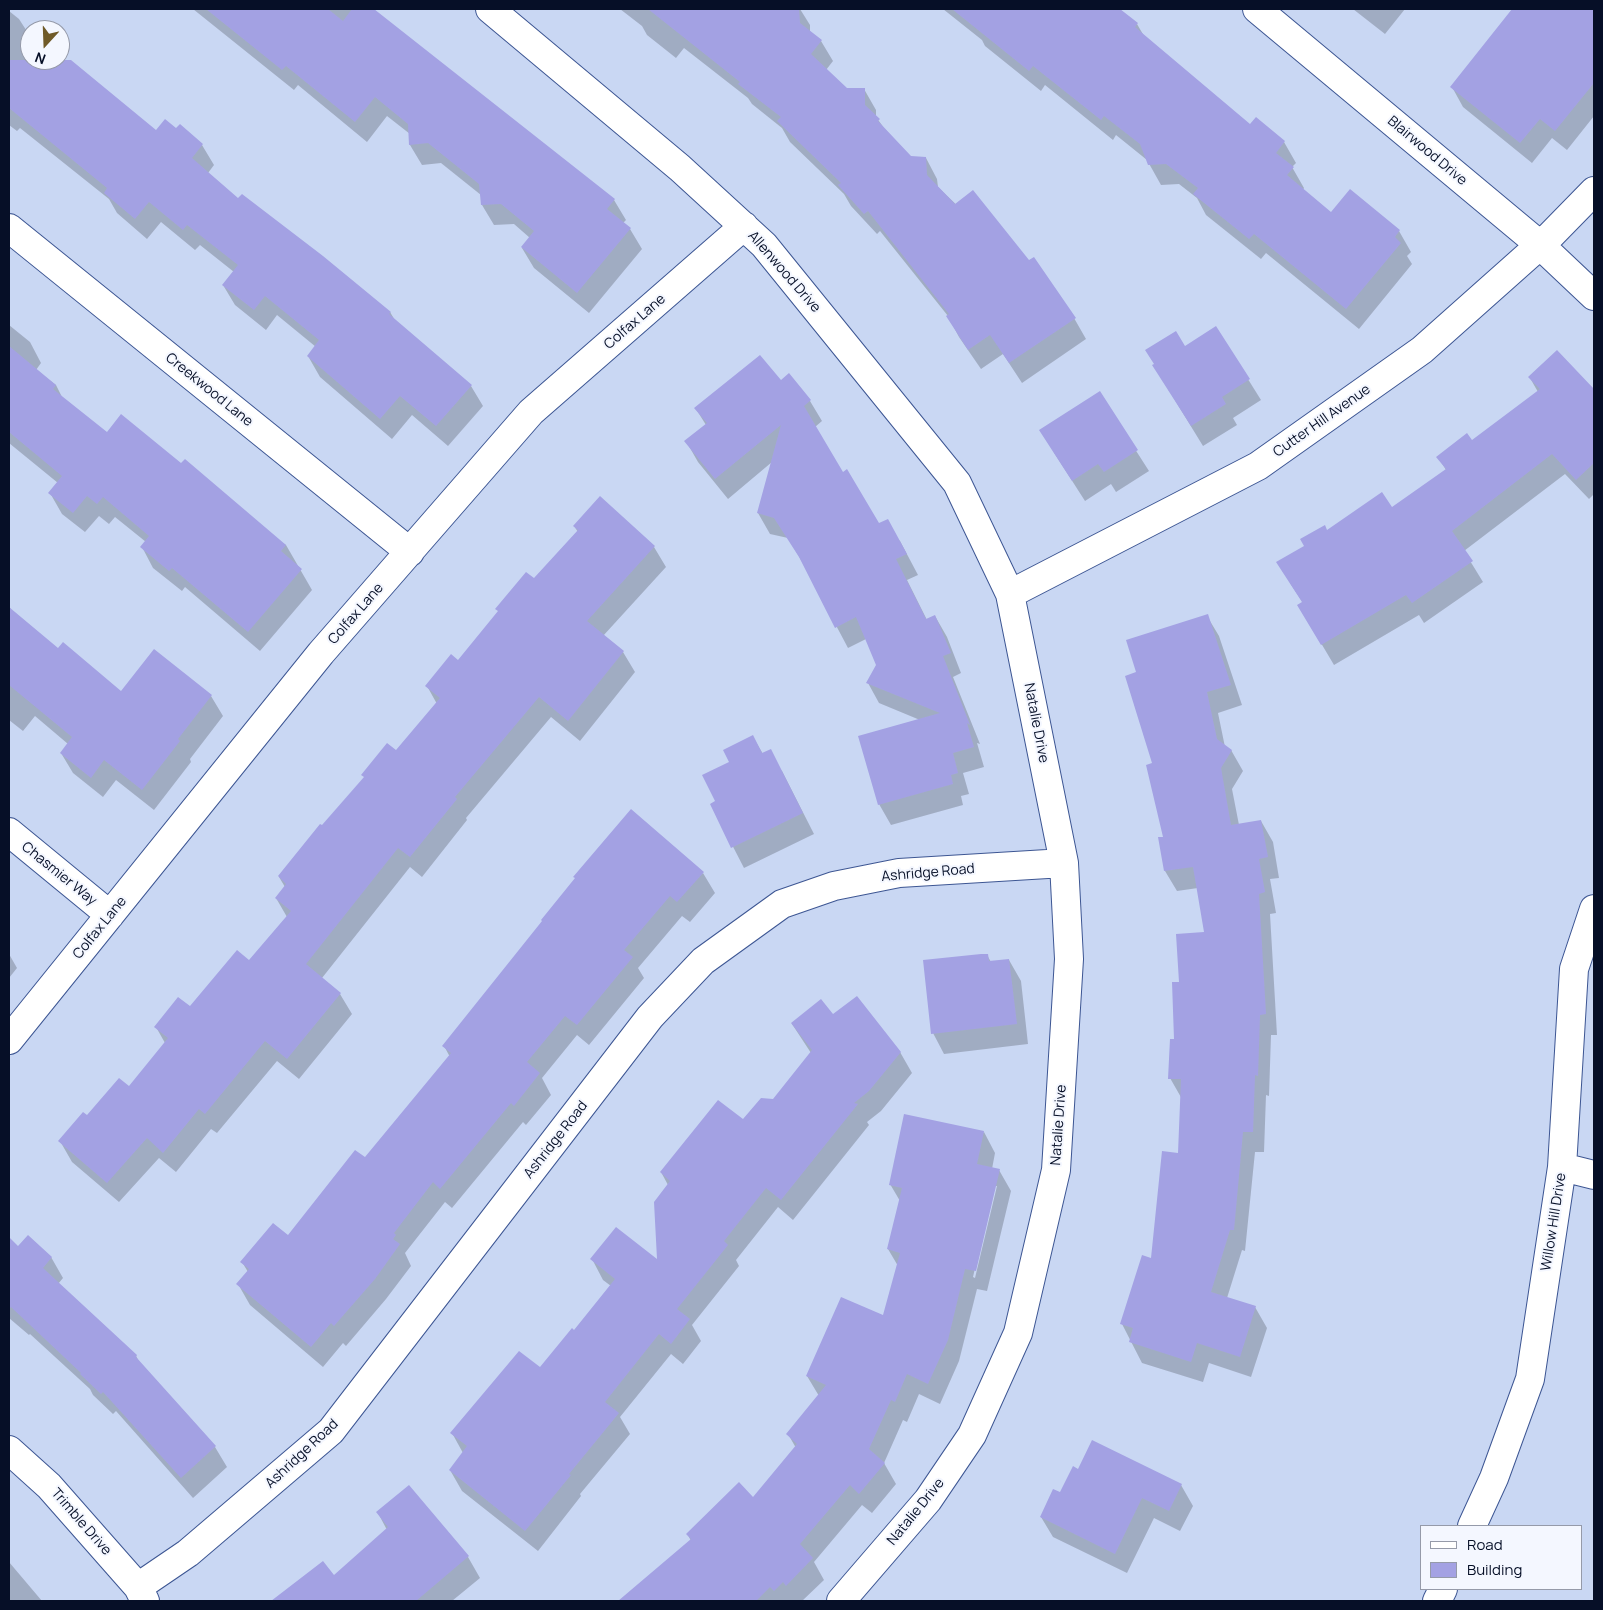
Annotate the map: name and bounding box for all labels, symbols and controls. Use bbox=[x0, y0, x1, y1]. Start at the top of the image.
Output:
north arrow bbox=[20, 20, 70, 70]
text: N bbox=[32, 48, 48, 69]
street label: Blairwood Drive bbox=[1384, 113, 1470, 189]
street label: Allenwood Drive bbox=[744, 228, 824, 316]
street label: Colfax Lane bbox=[601, 291, 669, 353]
street label: Creekwood Lane bbox=[162, 350, 256, 430]
street label: Cutter Hill Avenue bbox=[1270, 381, 1374, 461]
street label: Colfax Lane bbox=[325, 580, 387, 648]
street label: Natalie Drive bbox=[1020, 682, 1052, 764]
street label: Chasmier Way bbox=[18, 839, 100, 909]
street label: Ashridge Road bbox=[881, 861, 975, 885]
street label: Colfax Lane bbox=[70, 893, 130, 963]
street label: Natalie Drive bbox=[1048, 1084, 1070, 1166]
street label: Ashridge Road bbox=[521, 1098, 591, 1182]
street label: Willow Hill Drive bbox=[1538, 1172, 1570, 1272]
street label: Ashridge Road bbox=[262, 1416, 342, 1492]
street label: Natalie Drive bbox=[884, 1475, 948, 1549]
street label: Trimble Drive bbox=[47, 1485, 115, 1559]
legend bbox=[1420, 1525, 1583, 1590]
text: Road bbox=[1467, 1534, 1503, 1555]
text: Building bbox=[1467, 1559, 1522, 1580]

